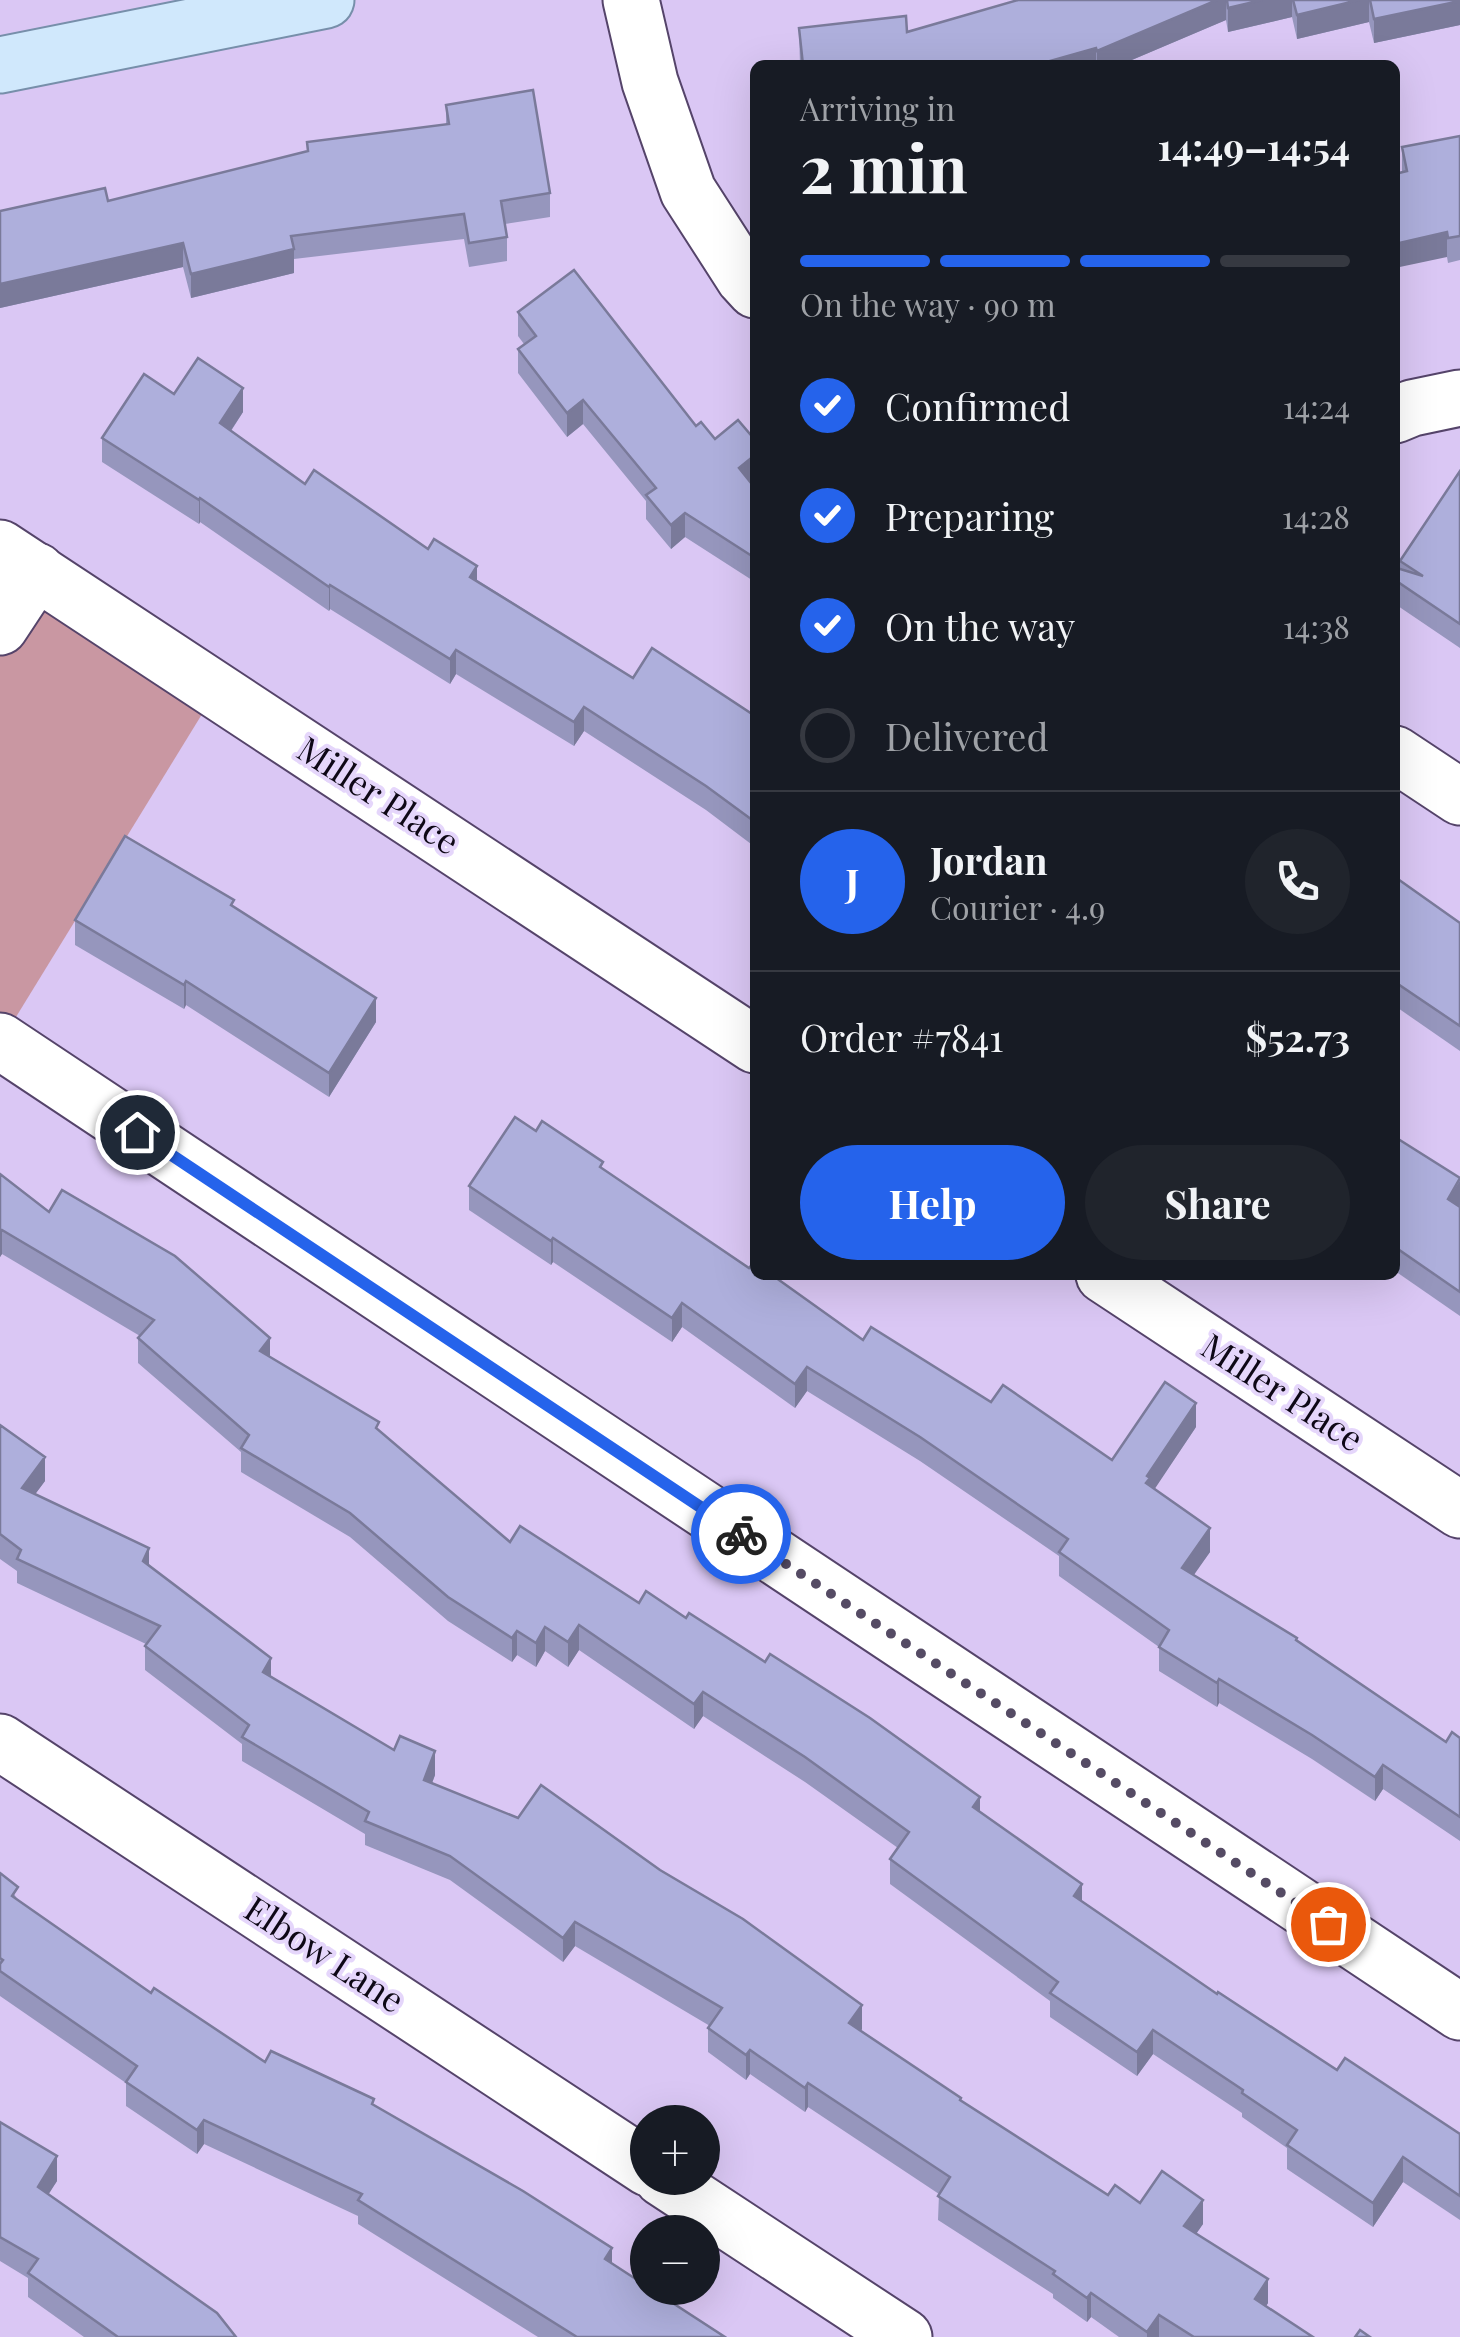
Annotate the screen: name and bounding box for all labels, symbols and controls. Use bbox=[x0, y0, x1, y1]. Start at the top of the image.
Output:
text: Arriving in bbox=[800, 86, 955, 129]
text: 14:49–14:54 bbox=[1158, 120, 1350, 171]
text: 2 min bbox=[800, 123, 968, 209]
text: On the way · 90 m bbox=[800, 282, 1056, 325]
icon: check bbox=[800, 378, 855, 433]
text: Confirmed bbox=[885, 380, 1070, 431]
text: 14:24 bbox=[1283, 384, 1350, 427]
icon: check bbox=[800, 488, 855, 543]
text: Preparing bbox=[885, 490, 1054, 541]
text: 14:28 bbox=[1282, 494, 1350, 537]
icon: check bbox=[800, 598, 855, 653]
text: On the way bbox=[885, 600, 1075, 651]
text: 14:38 bbox=[1283, 604, 1350, 647]
text: Delivered bbox=[885, 710, 1049, 761]
street label: Miller Place bbox=[289, 724, 469, 864]
button: phone bbox=[1245, 829, 1350, 934]
text: Jordan bbox=[930, 834, 1048, 885]
text: J bbox=[846, 856, 859, 907]
text: Courier · 4.9 bbox=[930, 885, 1105, 928]
text: Order #7841 bbox=[800, 1011, 1003, 1062]
text: $52.73 bbox=[1246, 1011, 1350, 1062]
pin bbox=[95, 1090, 180, 1175]
icon: home bbox=[110, 1105, 165, 1160]
button: Help bbox=[800, 1145, 1065, 1260]
button: Share bbox=[1085, 1145, 1350, 1260]
street label: Miller Place bbox=[1193, 1321, 1373, 1461]
courier bbox=[691, 1484, 791, 1584]
icon: bike bbox=[714, 1507, 769, 1562]
pin bbox=[1286, 1882, 1371, 1967]
street label: Elbow Lane bbox=[237, 1884, 414, 2022]
icon: bag bbox=[1301, 1897, 1356, 1952]
map controls bbox=[630, 2105, 720, 2305]
button: + bbox=[630, 2105, 720, 2195]
button: − bbox=[630, 2215, 720, 2305]

